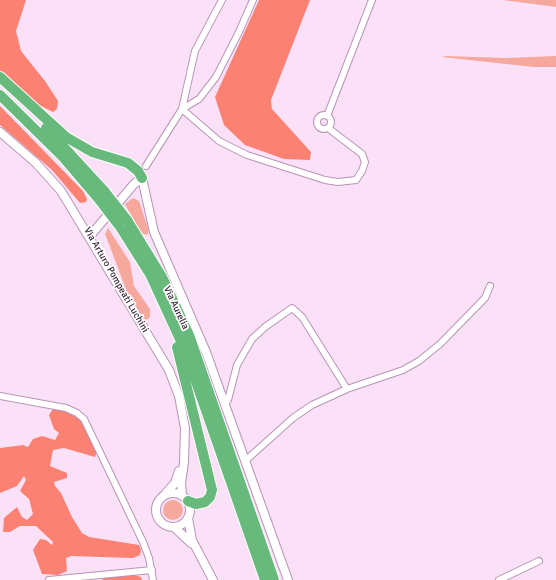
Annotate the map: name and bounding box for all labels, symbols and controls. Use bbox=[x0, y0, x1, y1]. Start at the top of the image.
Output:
street label: Via Arturo Pompeati Luchini bbox=[81, 225, 151, 335]
street label: Via Aurelia bbox=[161, 284, 191, 332]

